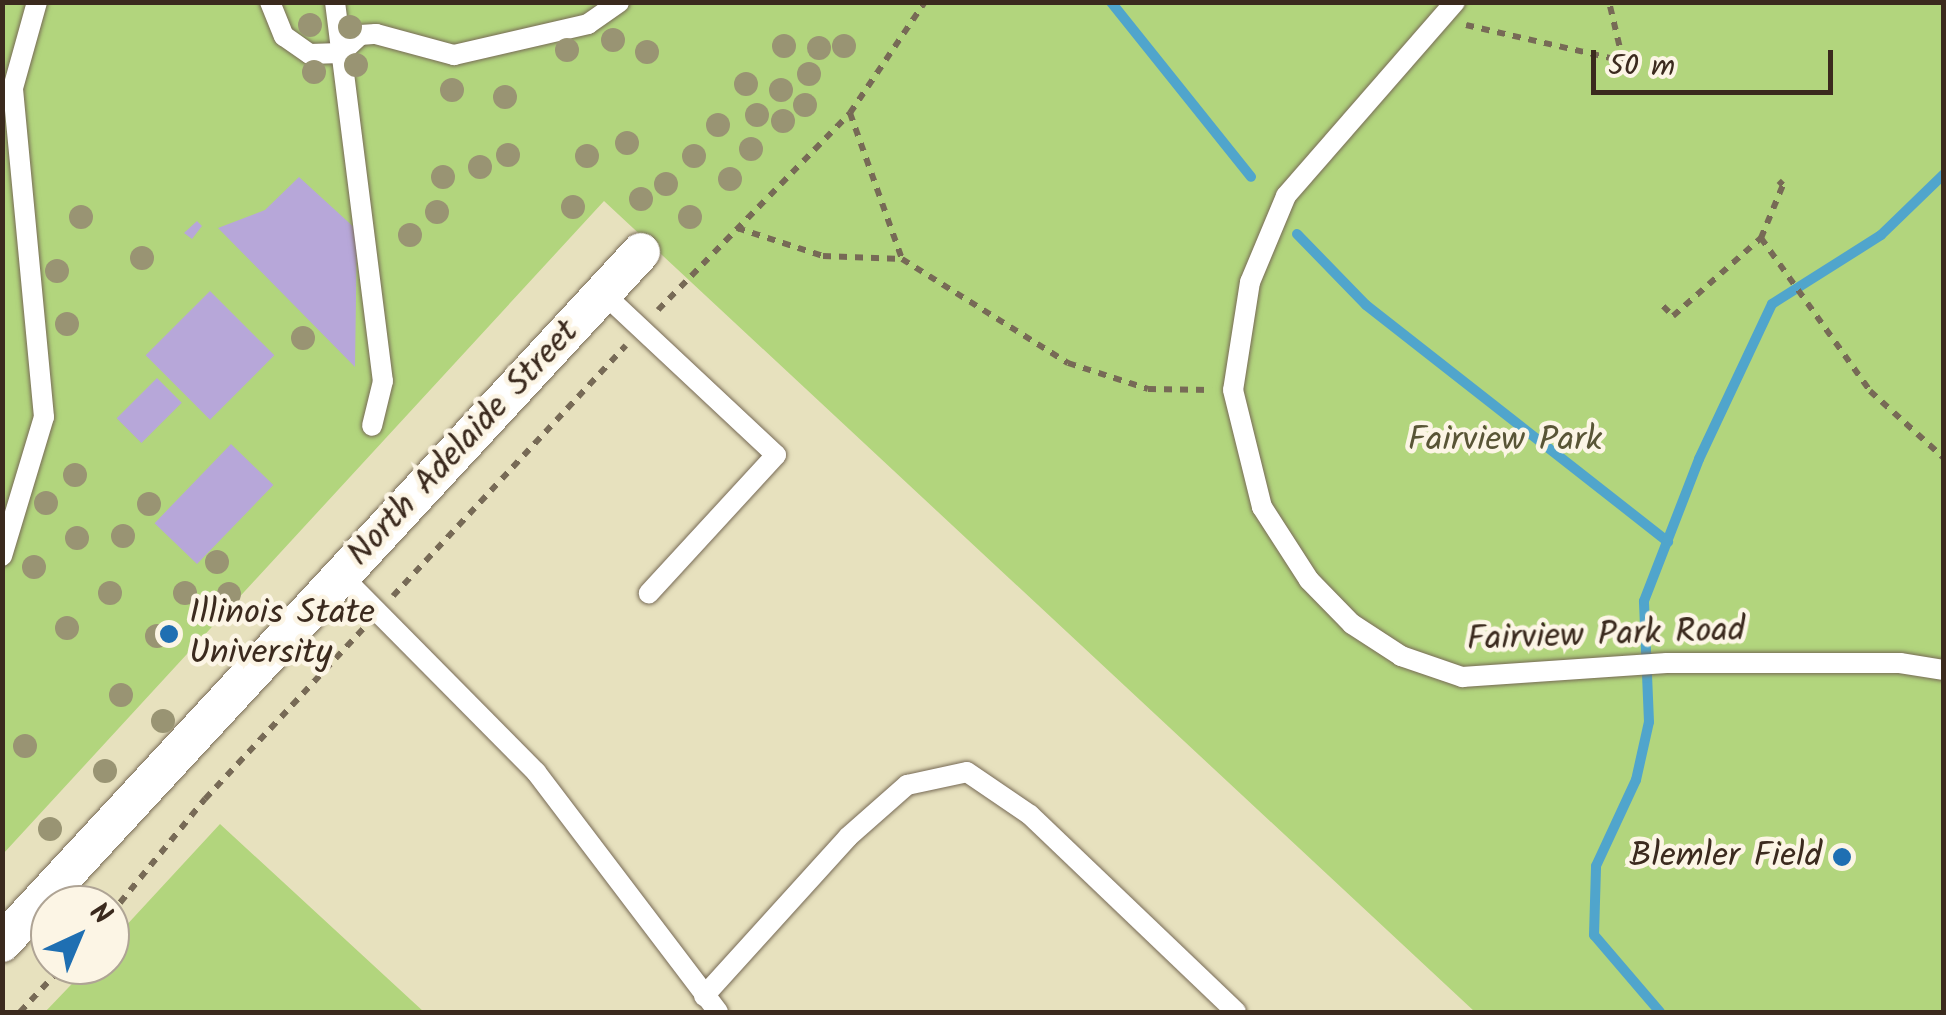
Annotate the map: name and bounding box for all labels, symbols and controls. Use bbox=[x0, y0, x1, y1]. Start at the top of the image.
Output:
scale bar bbox=[1596, 30, 1838, 92]
text: 50 m bbox=[1608, 43, 1675, 91]
street label: North Adelaide Street bbox=[339, 312, 589, 576]
park label: Fairview Park bbox=[1408, 420, 1602, 462]
place label: Illinois State University bbox=[189, 593, 375, 675]
street label: Fairview Park Road bbox=[1466, 610, 1746, 662]
marker: Illinois State University bbox=[158, 623, 180, 645]
place label: Blemler Field bbox=[1629, 836, 1822, 878]
marker: Blemler Field bbox=[1831, 846, 1853, 868]
north arrow bbox=[30, 885, 130, 985]
text: N bbox=[78, 892, 122, 937]

